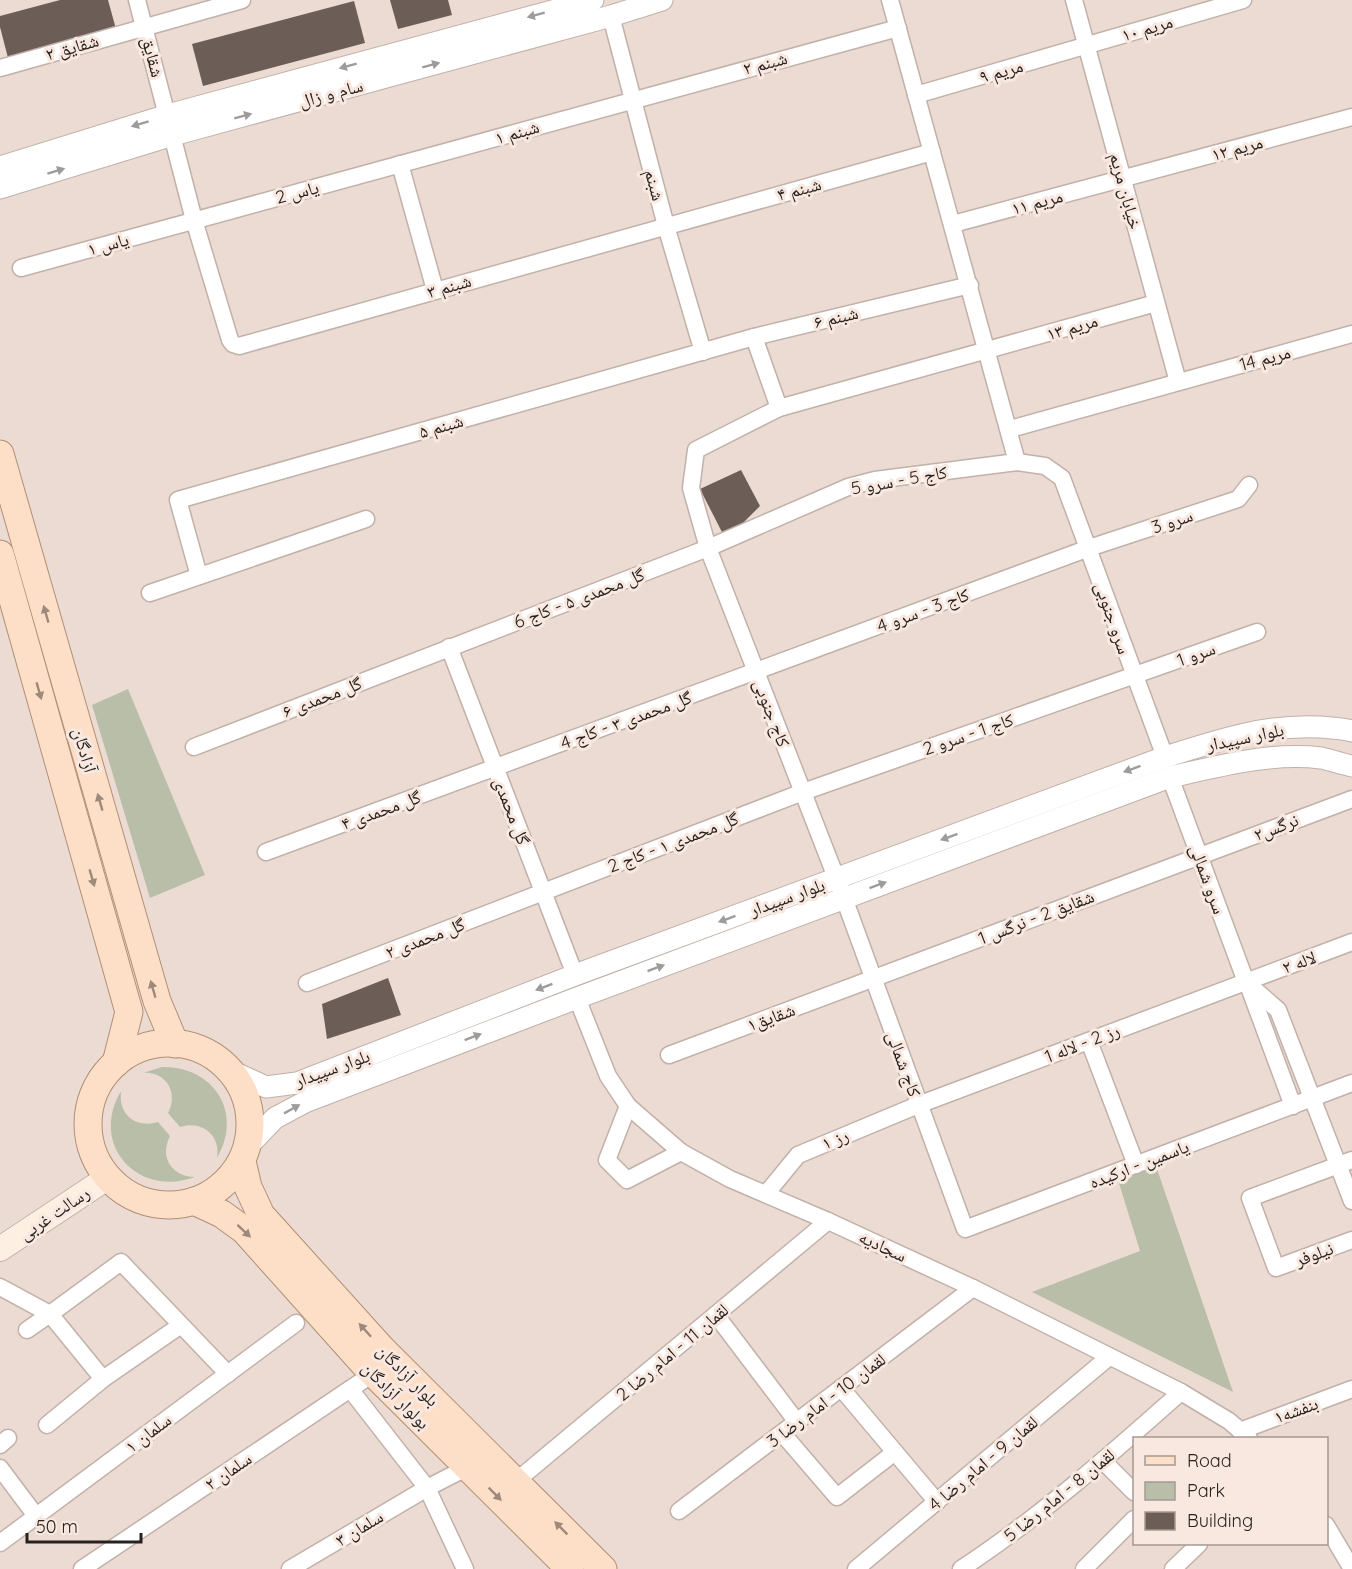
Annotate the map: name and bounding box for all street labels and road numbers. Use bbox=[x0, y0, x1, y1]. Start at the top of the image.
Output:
street label: مریم ۱۰ bbox=[1119, 10, 1176, 47]
street label: شقایق ۲ bbox=[43, 28, 101, 66]
street label: شقایق bbox=[137, 34, 169, 80]
street label: شبنم ۲ bbox=[740, 46, 790, 81]
street label: مریم ۹ bbox=[977, 54, 1026, 89]
street label: سام و زال bbox=[296, 73, 366, 114]
street label: شبنم ۱ bbox=[492, 115, 542, 150]
street label: مریم ۱۲ bbox=[1209, 130, 1265, 167]
street label: خیابان مریم bbox=[1104, 150, 1147, 232]
street label: شبنم bbox=[639, 167, 670, 204]
street label: شبنم ۴ bbox=[774, 172, 824, 207]
street label: یاس 2 bbox=[273, 175, 321, 209]
street label: مریم ۱۱ bbox=[1009, 184, 1065, 221]
street label: یاس ۱ bbox=[85, 227, 131, 261]
street label: شبنم ۳ bbox=[424, 269, 474, 304]
street label: شبنم ۶ bbox=[812, 301, 861, 334]
street label: مریم ۱۳ bbox=[1044, 309, 1101, 346]
street label: مریم 14 bbox=[1237, 340, 1293, 377]
street label: شبنم ۵ bbox=[416, 409, 466, 444]
street label: کاج 5 - سرو 5 bbox=[849, 460, 950, 501]
street label: سرو 3 bbox=[1149, 504, 1195, 538]
street label: گل محمدی ۵ - کاج 6 bbox=[510, 562, 648, 634]
street label: سرو جنوبی bbox=[1090, 579, 1136, 657]
street label: کاج 3 - سرو 4 bbox=[874, 582, 973, 638]
street label: سرو 1 bbox=[1174, 637, 1218, 671]
street label: گل محمدی ۶ bbox=[279, 671, 366, 723]
street label: کاج جنوبی bbox=[748, 676, 796, 751]
street label: گل محمدی ۳ - کاج 4 bbox=[557, 685, 696, 755]
street label: کاج 1 - سرو 2 bbox=[920, 708, 1017, 761]
street label: بلوار سپیدار bbox=[1203, 718, 1286, 757]
street label: آزادگان bbox=[68, 725, 102, 775]
street label: گل محمدی bbox=[489, 774, 536, 848]
street label: گل محمدی ۴ bbox=[338, 785, 425, 835]
street label: گل محمدی ۱ - کاج 2 bbox=[604, 806, 743, 878]
street label: نرگس۲ bbox=[1250, 808, 1302, 846]
street label: سرو شمالی bbox=[1185, 841, 1231, 917]
street label: بلوار سپیدار bbox=[745, 873, 828, 922]
street label: شقایق 2 - نرگس 1 bbox=[975, 884, 1097, 950]
street label: گل محمدی ۲ bbox=[382, 912, 469, 964]
street label: لاله ۲ bbox=[1279, 945, 1319, 979]
street label: شقایق۱ bbox=[744, 998, 798, 1036]
street label: رز 2 - لاله 1 bbox=[1041, 1018, 1123, 1068]
street label: کاج شمالی bbox=[881, 1028, 927, 1101]
street label: بلوار سپیدار bbox=[290, 1044, 373, 1093]
street label: رز ۱ bbox=[818, 1123, 852, 1155]
street label: یاسمین - ارکیده bbox=[1086, 1134, 1192, 1194]
street label: رسالت غربی bbox=[14, 1181, 94, 1245]
street label: سجادیه bbox=[855, 1225, 911, 1267]
street label: نیلوفر bbox=[1291, 1236, 1336, 1272]
street label: لقمان 11 - امام رضا 2 bbox=[611, 1298, 734, 1406]
street label: بلوار آزادگان bbox=[372, 1339, 444, 1411]
street label: لقمان 10 - امام رضا 3 bbox=[762, 1348, 891, 1453]
street label: بولوار آزادگان bbox=[357, 1356, 435, 1434]
street label: بنفشه۱ bbox=[1271, 1391, 1321, 1429]
street label: سلمان ۱ bbox=[120, 1408, 176, 1458]
street label: لقمان 9 - امام رضا 4 bbox=[924, 1410, 1043, 1516]
street label: لقمان 8 - امام رضا 5 bbox=[999, 1443, 1120, 1547]
street label: سلمان ۲ bbox=[200, 1447, 256, 1495]
street label: سلمان ۳ bbox=[331, 1505, 387, 1551]

